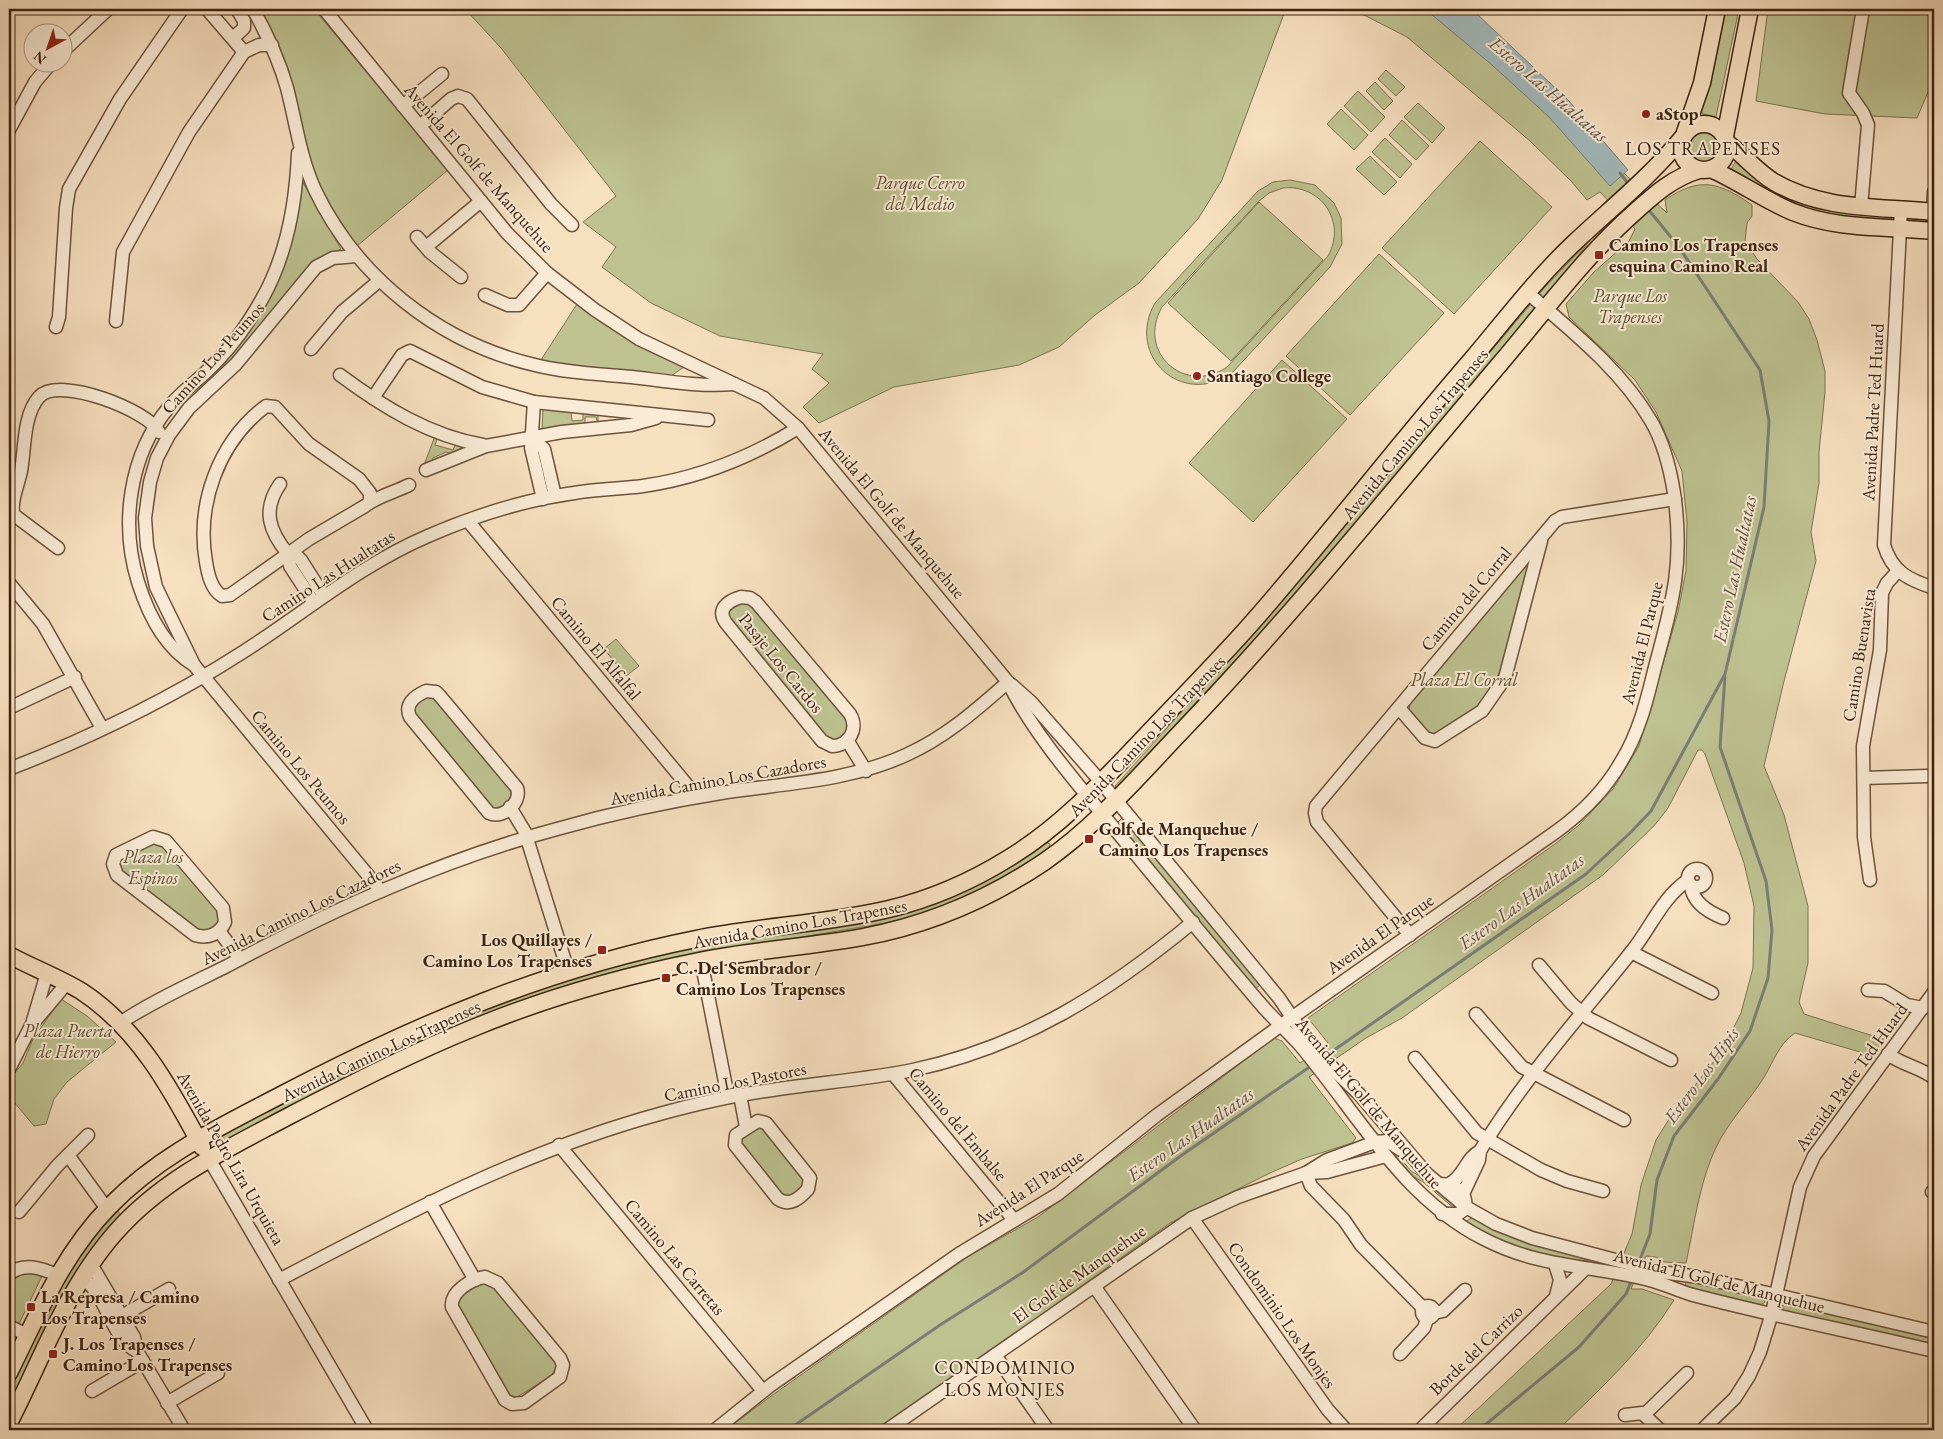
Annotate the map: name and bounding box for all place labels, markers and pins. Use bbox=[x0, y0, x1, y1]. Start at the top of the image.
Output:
place label: aStop bbox=[1656, 102, 1699, 125]
marker: aStop bbox=[1640, 108, 1652, 120]
place label: Camino Los Trapenses esquina Camino Real bbox=[1609, 233, 1778, 277]
marker: Camino Los Trapenses esquina Camino Real bbox=[1593, 249, 1605, 261]
place label: Santiago College bbox=[1207, 364, 1332, 387]
marker: Santiago College bbox=[1191, 370, 1203, 382]
place label: Golf de Manquehue / Camino Los Trapenses bbox=[1099, 817, 1268, 861]
marker: Golf de Manquehue / Camino Los Trapenses bbox=[1083, 833, 1095, 845]
place label: Los Quillayes / Camino Los Trapenses bbox=[423, 928, 593, 972]
marker: Los Quillayes / Camino Los Trapenses bbox=[596, 944, 608, 956]
place label: C. Del Sembrador / Camino Los Trapenses bbox=[676, 956, 845, 1000]
marker: C. Del Sembrador / Camino Los Trapenses bbox=[660, 972, 672, 984]
place label: La Represa / Camino Los Trapenses bbox=[41, 1285, 199, 1329]
marker: La Represa / Camino Los Trapenses bbox=[25, 1301, 37, 1313]
place label: J. Los Trapenses / Camino Los Trapenses bbox=[61, 1332, 232, 1376]
marker: J. Los Trapenses / Camino Los Trapenses bbox=[47, 1348, 59, 1360]

